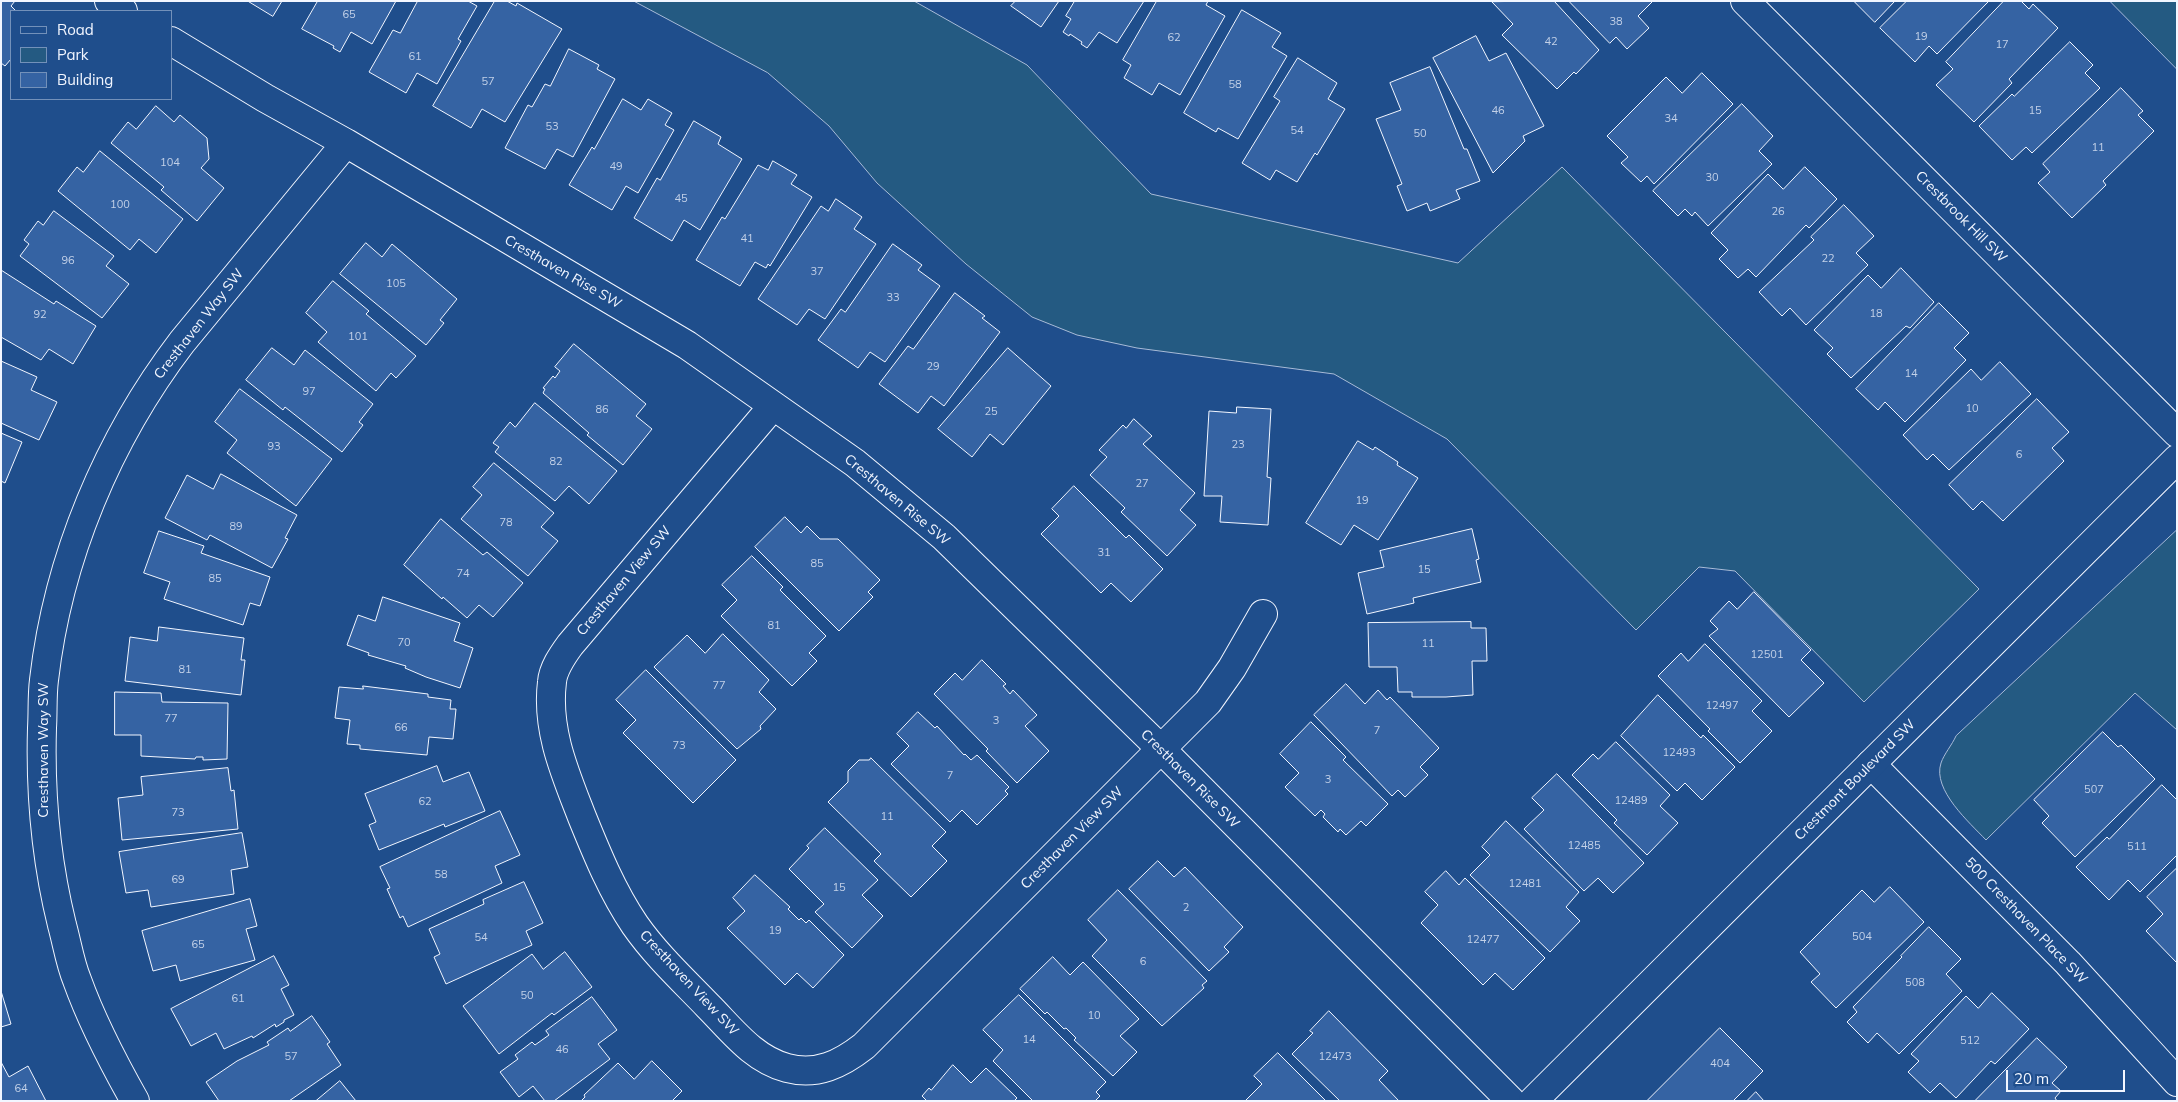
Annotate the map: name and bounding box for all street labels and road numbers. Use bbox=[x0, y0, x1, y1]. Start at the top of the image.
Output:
street label: Crestbrook Hill SW bbox=[1912, 168, 2010, 266]
street label: Cresthaven Rise SW bbox=[501, 232, 625, 312]
street label: Cresthaven Way SW bbox=[151, 265, 247, 383]
street label: Cresthaven Rise SW bbox=[841, 451, 953, 549]
street label: Cresthaven View SW bbox=[573, 523, 675, 639]
street label: Cresthaven Way SW bbox=[36, 682, 52, 818]
street label: Crestmont Boulevard SW bbox=[1791, 716, 1919, 844]
street label: Cresthaven Rise SW bbox=[1137, 726, 1243, 832]
street label: Cresthaven View SW bbox=[1017, 783, 1127, 893]
street label: 500 Cresthaven Place SW bbox=[1961, 854, 2091, 988]
street label: Cresthaven View SW bbox=[636, 927, 742, 1039]

